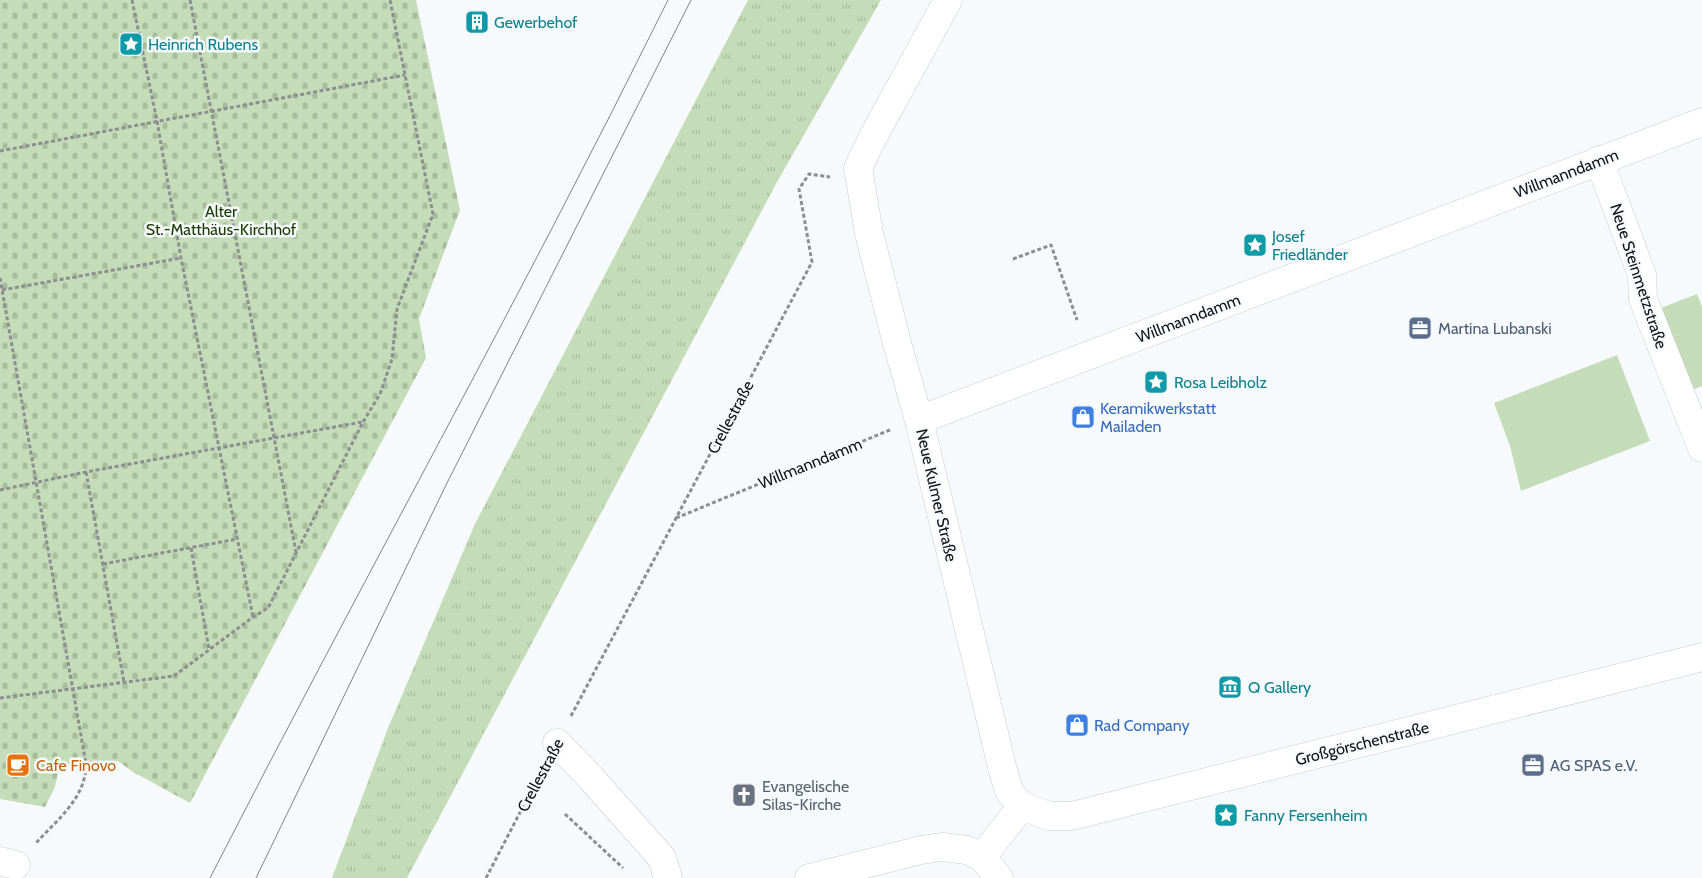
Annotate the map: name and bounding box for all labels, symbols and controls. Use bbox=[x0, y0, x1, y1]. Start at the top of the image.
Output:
building icon: Gewerbehof bbox=[464, 9, 490, 35]
place label: Gewerbehof bbox=[494, 13, 578, 32]
place icon: Heinrich Rubens bbox=[118, 31, 144, 57]
place label: Heinrich Rubens bbox=[148, 35, 258, 54]
street label: Willmanndamm bbox=[1511, 145, 1621, 202]
street label: Neue Steinmetzstraße bbox=[1606, 201, 1671, 351]
park label: Alter St.-Matthäus-Kirchhof bbox=[146, 202, 297, 239]
place label: Josef Friedländer bbox=[1271, 227, 1349, 264]
place icon: Josef Friedländer bbox=[1242, 232, 1268, 258]
street label: Willmanndamm bbox=[1133, 290, 1243, 347]
office icon: Martina Lubanski bbox=[1407, 315, 1433, 341]
place label: Martina Lubanski bbox=[1438, 319, 1552, 338]
place icon: Rosa Leibholz bbox=[1143, 369, 1169, 395]
place label: Rosa Leibholz bbox=[1174, 373, 1268, 392]
street label: Crellestraße bbox=[703, 377, 758, 457]
place label: Keramikwerkstatt Mailaden bbox=[1100, 399, 1217, 436]
shop icon: Keramikwerkstatt Mailaden bbox=[1070, 404, 1096, 430]
street label: Neue Kulmer Straße bbox=[912, 427, 961, 563]
street label: Willmanndamm bbox=[756, 434, 865, 493]
museum icon: Q Gallery bbox=[1217, 674, 1243, 700]
place label: Q Gallery bbox=[1248, 678, 1311, 697]
shop icon: Rad Company bbox=[1064, 712, 1090, 738]
place label: Rad Company bbox=[1094, 716, 1190, 735]
street label: Großgörschenstraße bbox=[1293, 718, 1431, 769]
street label: Crellestraße bbox=[513, 735, 568, 815]
cafe icon: Cafe Finovo bbox=[5, 752, 31, 778]
office icon: AG SPAS e.V. bbox=[1520, 752, 1546, 778]
place label: Cafe Finovo bbox=[36, 756, 116, 775]
place label: AG SPAS e.V. bbox=[1550, 756, 1638, 775]
place label: Evangelische Silas-Kirche bbox=[762, 777, 849, 814]
church icon: Evangelische Silas-Kirche bbox=[731, 782, 757, 808]
place icon: Fanny Fersenheim bbox=[1213, 802, 1239, 828]
place label: Fanny Fersenheim bbox=[1244, 806, 1367, 825]

